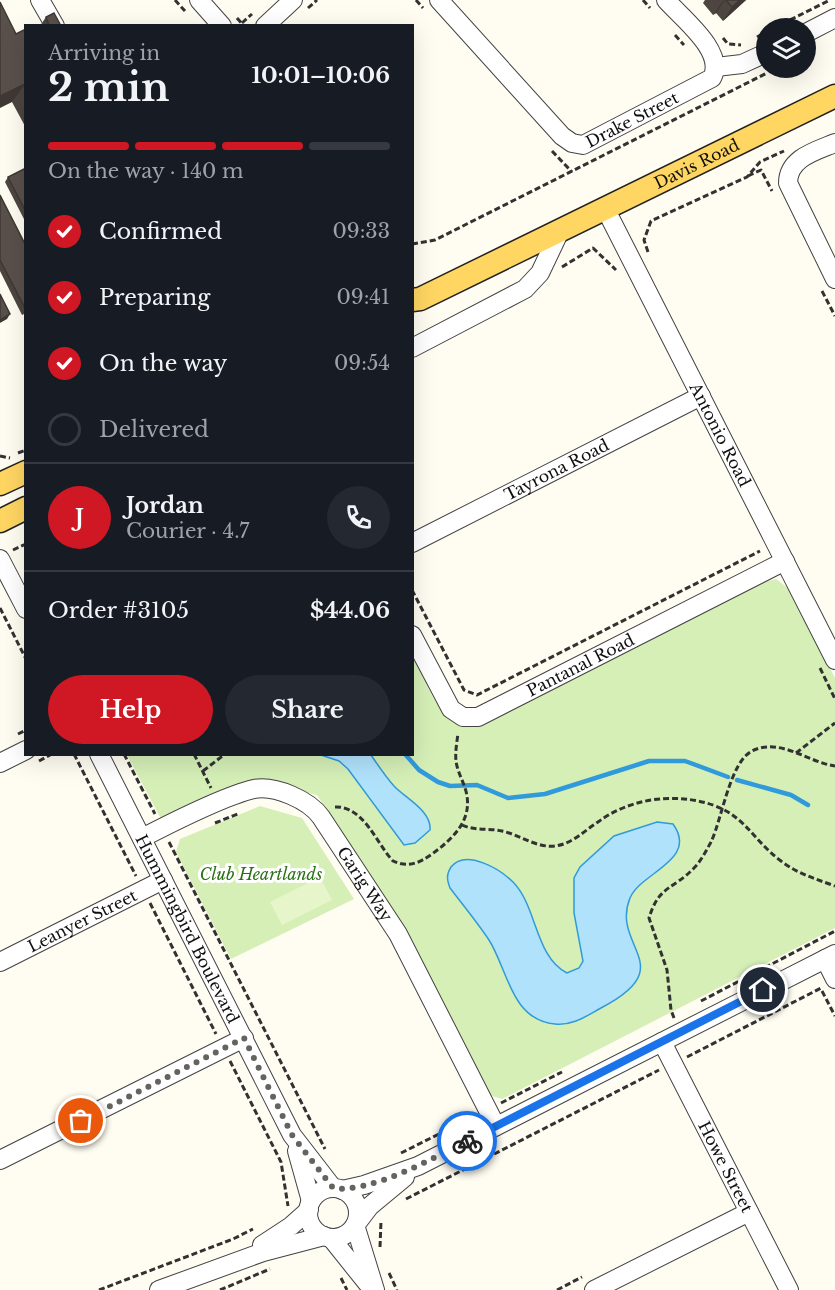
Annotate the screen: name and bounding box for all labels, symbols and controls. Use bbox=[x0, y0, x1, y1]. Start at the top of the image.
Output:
map controls bbox=[756, 18, 816, 78]
button: layers bbox=[756, 18, 816, 78]
text: Arriving in bbox=[48, 41, 160, 65]
text: 10:01–10:06 bbox=[251, 62, 390, 89]
text: 2 min bbox=[48, 63, 169, 112]
street label: Drake Street bbox=[582, 87, 682, 152]
street label: Davis Road bbox=[651, 134, 743, 193]
text: On the way · 140 m bbox=[48, 159, 243, 183]
icon: check bbox=[48, 215, 81, 248]
text: Confirmed bbox=[99, 218, 222, 245]
text: 09:33 bbox=[333, 219, 390, 243]
icon: check bbox=[48, 281, 81, 314]
text: Preparing bbox=[99, 284, 210, 311]
text: 09:41 bbox=[337, 285, 390, 309]
icon: check bbox=[48, 347, 81, 380]
text: On the way bbox=[99, 350, 227, 377]
text: 09:54 bbox=[334, 351, 390, 375]
street label: Antonio Road bbox=[685, 378, 755, 490]
text: Delivered bbox=[99, 416, 209, 443]
street label: Tayrona Road bbox=[501, 435, 612, 504]
button: phone bbox=[327, 486, 390, 549]
text: Jordan bbox=[126, 492, 204, 519]
text: J bbox=[75, 504, 84, 531]
text: Courier · 4.7 bbox=[126, 519, 249, 543]
text: Order #3105 bbox=[48, 597, 189, 624]
text: $44.06 bbox=[310, 597, 390, 624]
street label: Pantanal Road bbox=[523, 629, 638, 701]
button: Help bbox=[48, 675, 213, 744]
button: Share bbox=[225, 675, 390, 744]
street label: Hummingbird Boulevard bbox=[131, 831, 244, 1027]
street label: Garig Way bbox=[333, 843, 397, 926]
park label: Club Heartlands bbox=[200, 864, 322, 884]
street label: Leanyer Street bbox=[24, 885, 140, 956]
pin bbox=[737, 964, 788, 1015]
icon: home bbox=[746, 973, 779, 1006]
pin bbox=[55, 1095, 106, 1146]
icon: bag bbox=[64, 1104, 97, 1137]
courier bbox=[437, 1111, 497, 1171]
street label: Howe Street bbox=[694, 1118, 757, 1216]
icon: bike bbox=[451, 1125, 484, 1158]

